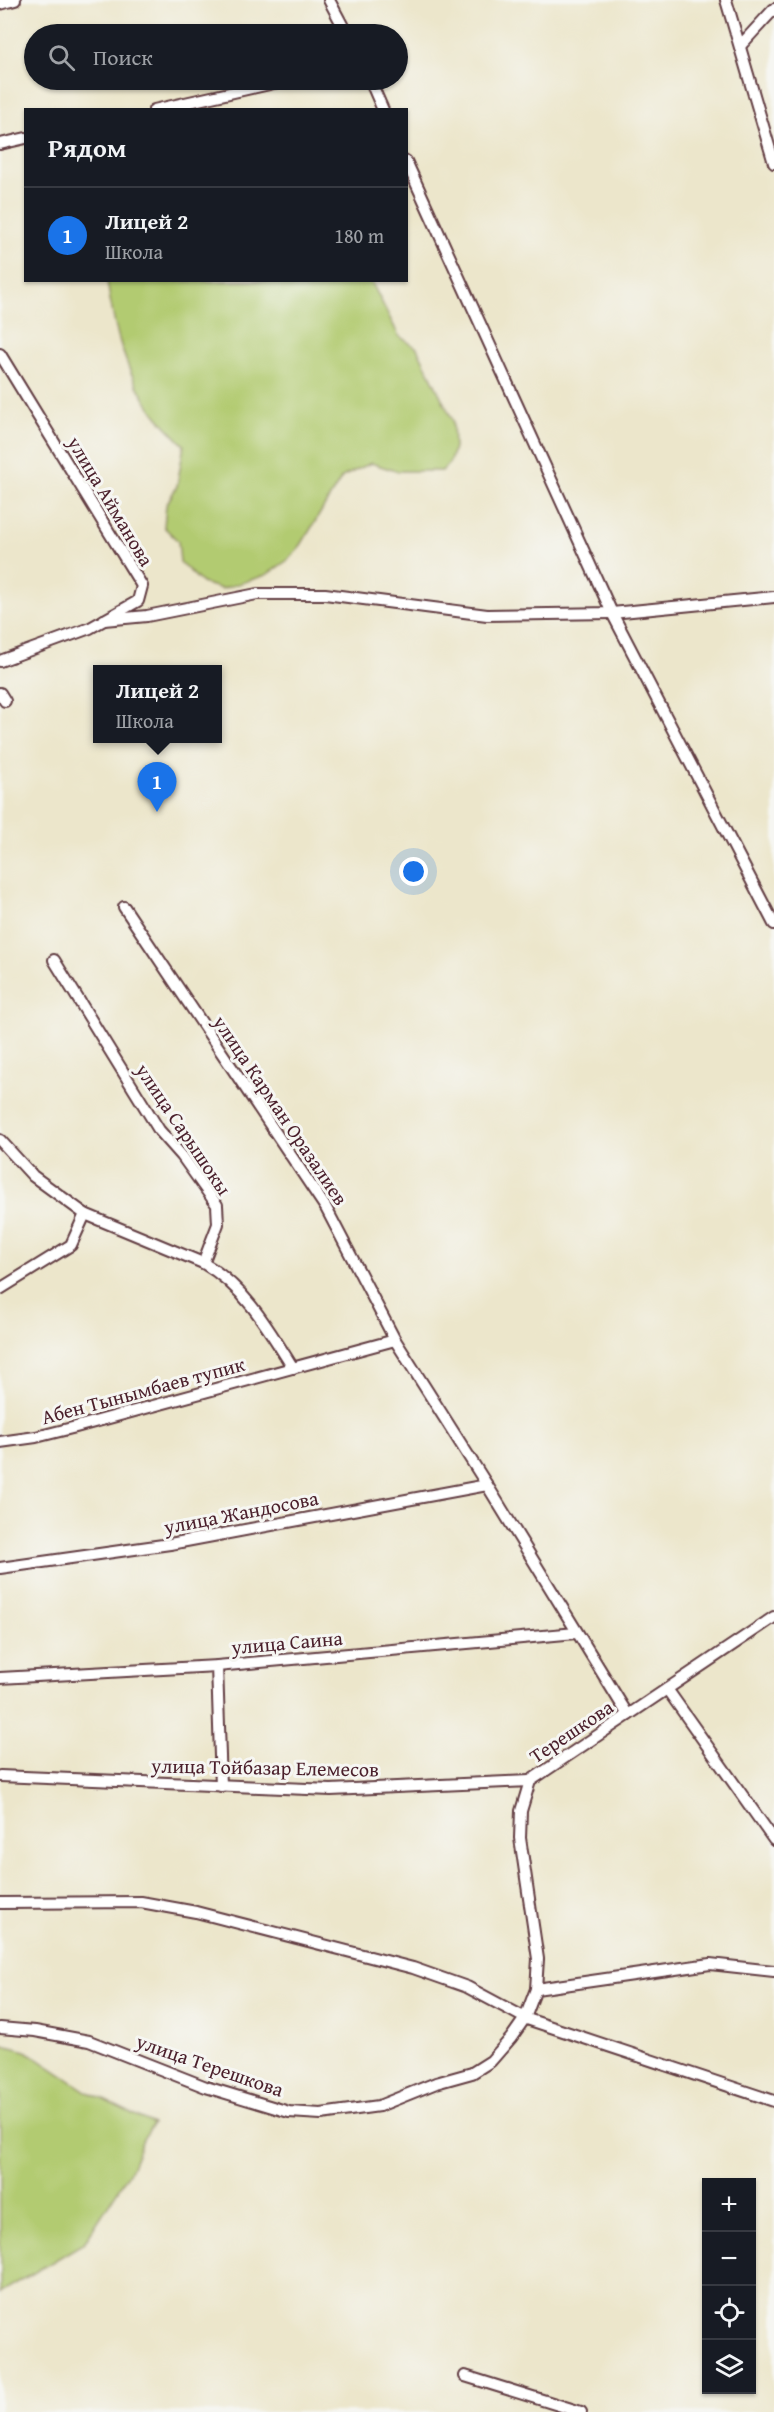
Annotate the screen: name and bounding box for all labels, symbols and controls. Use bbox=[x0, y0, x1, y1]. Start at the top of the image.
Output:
search box bbox=[24, 24, 408, 90]
icon: search bbox=[45, 41, 78, 74]
text: Поиск bbox=[93, 41, 153, 73]
text: Рядом bbox=[48, 128, 126, 167]
text: Лицей 2 bbox=[105, 205, 188, 237]
text: 1 bbox=[62, 221, 73, 250]
text: 180 m bbox=[334, 221, 384, 250]
text: Школа bbox=[105, 237, 163, 266]
street label: улица Айманова bbox=[60, 430, 162, 572]
popup bbox=[93, 665, 222, 743]
text: Лицей 2 bbox=[116, 674, 199, 706]
text: Школа bbox=[116, 706, 174, 735]
pin: 1 bbox=[138, 762, 176, 812]
your location bbox=[399, 857, 428, 886]
street label: улица Карман Оразалиев bbox=[206, 1008, 356, 1211]
street label: улица Сарышокы bbox=[129, 1056, 239, 1201]
street label: Абен Тынымбаев тупик bbox=[38, 1349, 249, 1431]
street label: улица Жандосова bbox=[160, 1483, 321, 1541]
street label: улица Саина bbox=[229, 1623, 344, 1661]
street label: Терешкова bbox=[523, 1692, 619, 1770]
street label: улица Тойбазар Елемесов bbox=[150, 1750, 379, 1783]
street label: улица Терешкова bbox=[131, 2026, 288, 2104]
map controls bbox=[702, 2178, 756, 2394]
button: + bbox=[702, 2178, 756, 2232]
button: − bbox=[702, 2232, 756, 2286]
button: locate bbox=[702, 2286, 756, 2340]
button: layers bbox=[702, 2340, 756, 2394]

